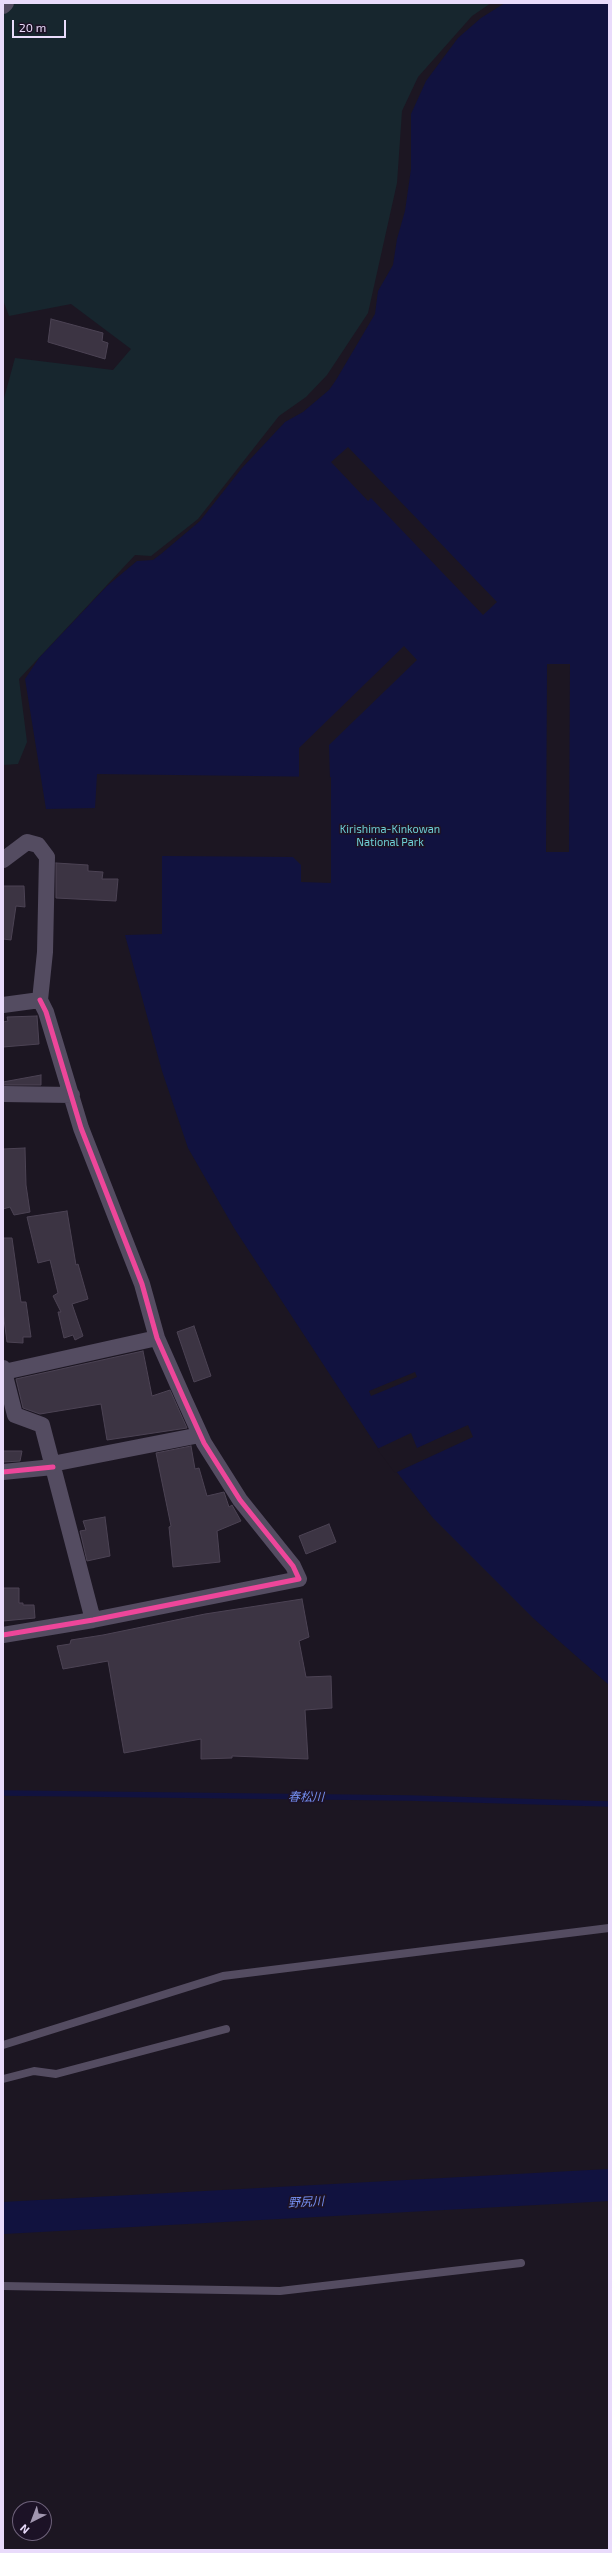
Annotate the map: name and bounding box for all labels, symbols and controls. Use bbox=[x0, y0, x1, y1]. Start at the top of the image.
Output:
scale bar bbox=[14, 12, 68, 38]
text: 20 m bbox=[19, 20, 46, 34]
park label: Kirishima-Kinkowan National Park bbox=[340, 822, 440, 848]
water label: 春松川 bbox=[288, 1789, 324, 1805]
water label: 野尻川 bbox=[288, 2194, 324, 2210]
north arrow bbox=[12, 2501, 52, 2541]
text: N bbox=[17, 2522, 32, 2537]

